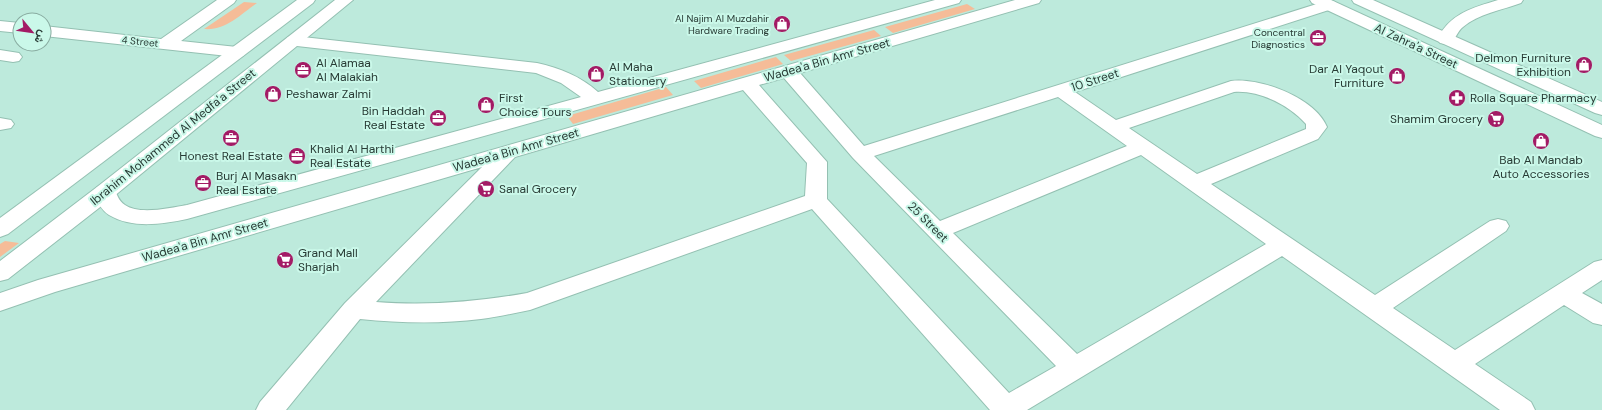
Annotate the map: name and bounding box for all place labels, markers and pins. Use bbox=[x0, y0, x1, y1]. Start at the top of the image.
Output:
place label: Al Najim Al Muzdahir Hardware Trading bbox=[675, 12, 769, 37]
shop icon: Al Najim Al Muzdahir Hardware Trading bbox=[772, 14, 792, 34]
place label: Concentral Diagnostics bbox=[1251, 26, 1305, 51]
office icon: Concentral Diagnostics bbox=[1308, 28, 1328, 48]
place label: Delmon Furniture Exhibition bbox=[1475, 50, 1571, 80]
place label: Al Alamaa Al Malakiah bbox=[316, 55, 378, 85]
shop icon: Delmon Furniture Exhibition bbox=[1574, 55, 1594, 75]
place label: Al Maha Stationery bbox=[609, 59, 667, 89]
office icon: Al Alamaa Al Malakiah bbox=[293, 60, 313, 80]
place label: Dar Al Yaqout Furniture bbox=[1309, 61, 1384, 91]
shop icon: Al Maha Stationery bbox=[586, 64, 606, 84]
shop icon: Dar Al Yaqout Furniture bbox=[1387, 66, 1407, 86]
shop icon: Peshawar Zalmi bbox=[263, 84, 283, 104]
place label: Peshawar Zalmi bbox=[286, 86, 371, 102]
pharmacy icon: Rolla Square Pharmacy bbox=[1447, 88, 1467, 108]
place label: First Choice Tours bbox=[499, 90, 571, 120]
place label: Rolla Square Pharmacy bbox=[1470, 90, 1597, 106]
shop icon: First Choice Tours bbox=[476, 95, 496, 115]
place label: Bin Haddah Real Estate bbox=[362, 103, 425, 133]
office icon: Bin Haddah Real Estate bbox=[428, 108, 448, 128]
supermarket icon: Shamim Grocery bbox=[1486, 109, 1506, 129]
place label: Shamim Grocery bbox=[1390, 111, 1483, 127]
office icon: Honest Real Estate bbox=[221, 128, 241, 148]
shop icon: Bab Al Mandab Auto Accessories bbox=[1531, 131, 1551, 151]
place label: Khalid Al Harthi Real Estate bbox=[310, 141, 394, 171]
office icon: Khalid Al Harthi Real Estate bbox=[287, 146, 307, 166]
place label: Honest Real Estate bbox=[179, 148, 283, 164]
place label: Bab Al Mandab Auto Accessories bbox=[1492, 152, 1590, 182]
place label: Burj Al Masakn Real Estate bbox=[216, 168, 297, 198]
office icon: Burj Al Masakn Real Estate bbox=[193, 173, 213, 193]
supermarket icon: Sanal Grocery bbox=[476, 179, 496, 199]
place label: Sanal Grocery bbox=[499, 181, 577, 197]
place label: Grand Mall Sharjah bbox=[298, 245, 358, 275]
supermarket icon: Grand Mall Sharjah bbox=[275, 250, 295, 270]

